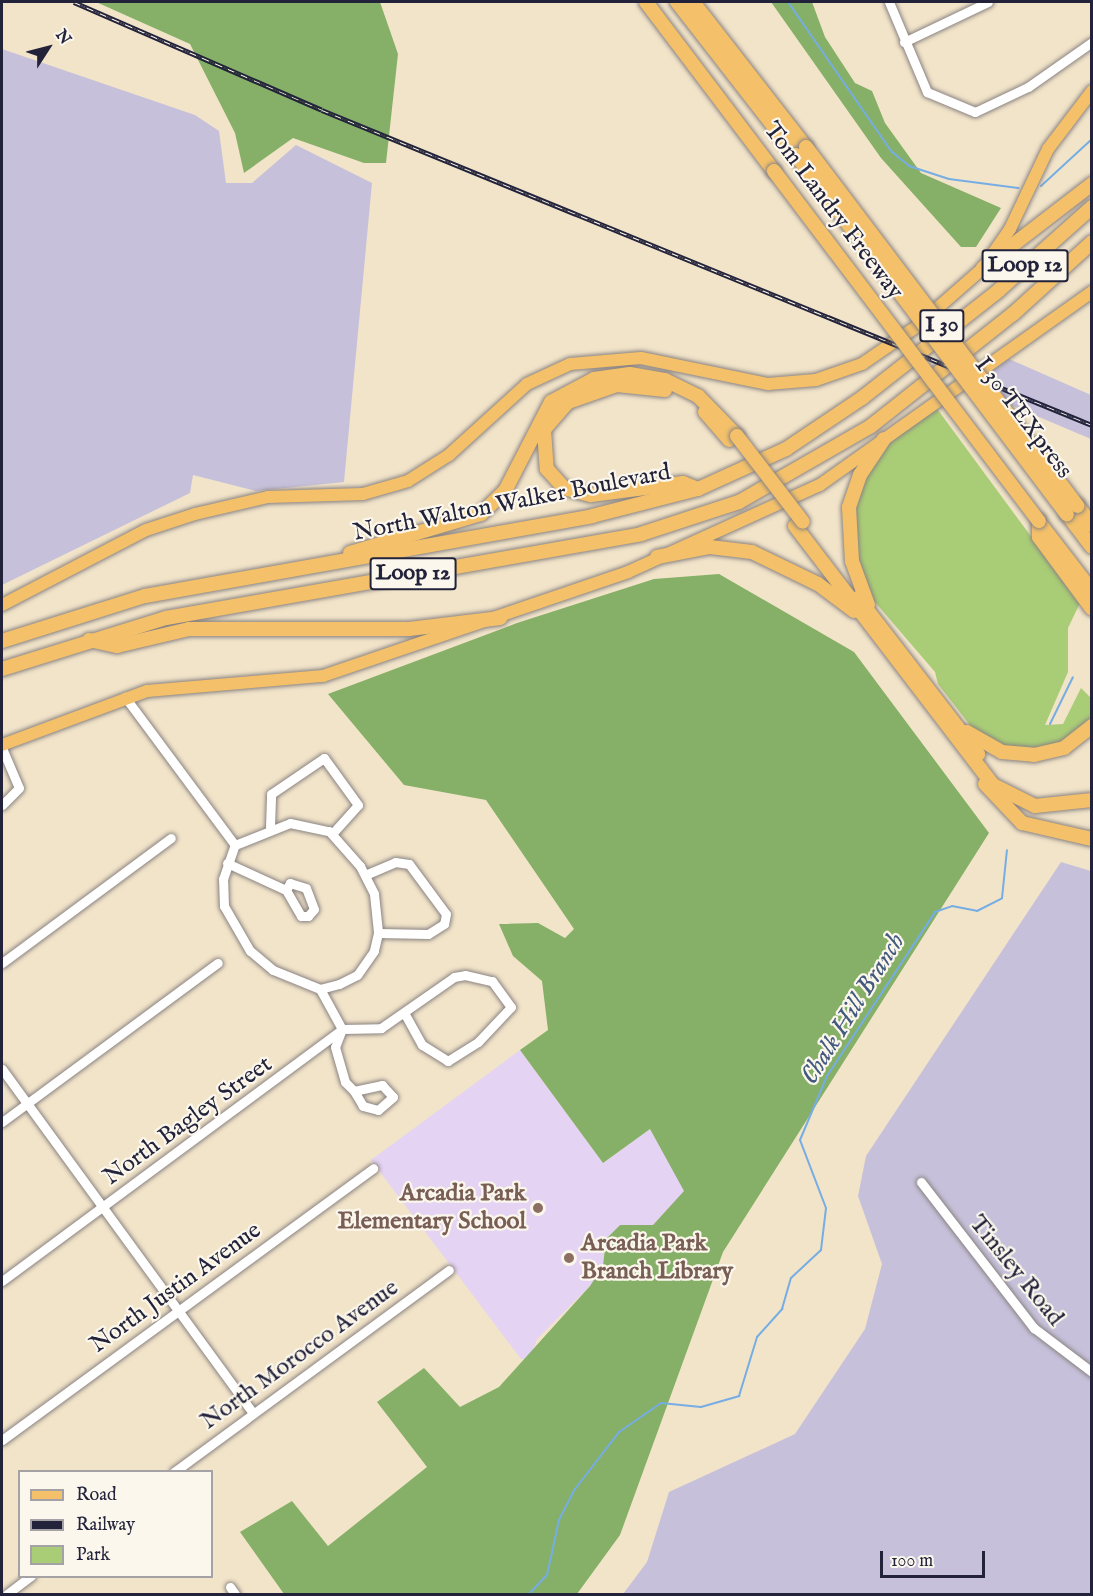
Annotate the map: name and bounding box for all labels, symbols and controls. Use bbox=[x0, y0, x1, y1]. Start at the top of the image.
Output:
north arrow bbox=[18, 18, 78, 78]
text: N bbox=[50, 26, 75, 49]
street label: Tom Landry Freeway bbox=[757, 117, 909, 305]
road number: Loop 12 bbox=[982, 247, 1068, 285]
road number: I 30 bbox=[918, 307, 966, 345]
street label: I 30 TEXpress bbox=[968, 352, 1078, 484]
street label: North Walton Walker Boulevard bbox=[351, 458, 673, 548]
road number: Loop 12 bbox=[370, 555, 456, 593]
water label: Chalk Hill Branch bbox=[794, 928, 912, 1090]
street label: North Bagley Street bbox=[98, 1050, 278, 1192]
place label: Arcadia Park Elementary School bbox=[338, 1180, 526, 1236]
marker: Arcadia Park Elementary School bbox=[531, 1201, 545, 1215]
street label: Tinsley Road bbox=[963, 1210, 1069, 1332]
street label: North Justin Avenue bbox=[85, 1216, 267, 1360]
place label: Arcadia Park Branch Library bbox=[581, 1230, 733, 1286]
marker: Arcadia Park Branch Library bbox=[562, 1251, 576, 1265]
street label: North Morocco Avenue bbox=[196, 1274, 404, 1436]
legend bbox=[18, 1470, 213, 1578]
text: Road bbox=[76, 1484, 117, 1507]
text: Railway bbox=[76, 1514, 135, 1537]
scale bar bbox=[883, 1539, 988, 1577]
text: Park bbox=[76, 1544, 110, 1567]
text: 100 m bbox=[891, 1550, 933, 1573]

